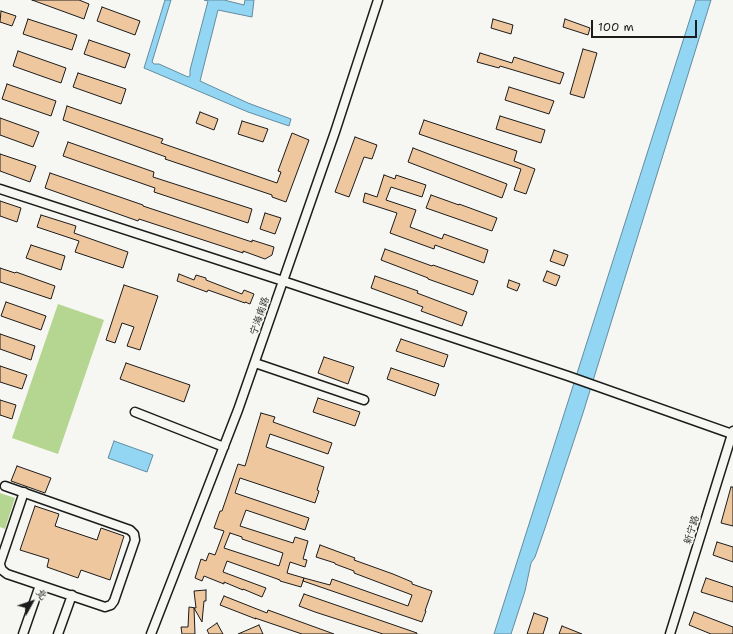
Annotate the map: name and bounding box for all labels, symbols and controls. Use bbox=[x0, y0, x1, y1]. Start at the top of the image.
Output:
scale bar bbox=[593, 12, 699, 38]
text: 100 m bbox=[598, 19, 634, 35]
street label: 宁海南路 bbox=[248, 295, 272, 337]
street label: 新宁路 bbox=[682, 514, 702, 546]
north arrow bbox=[12, 582, 52, 622]
text: 北 bbox=[32, 585, 51, 603]

